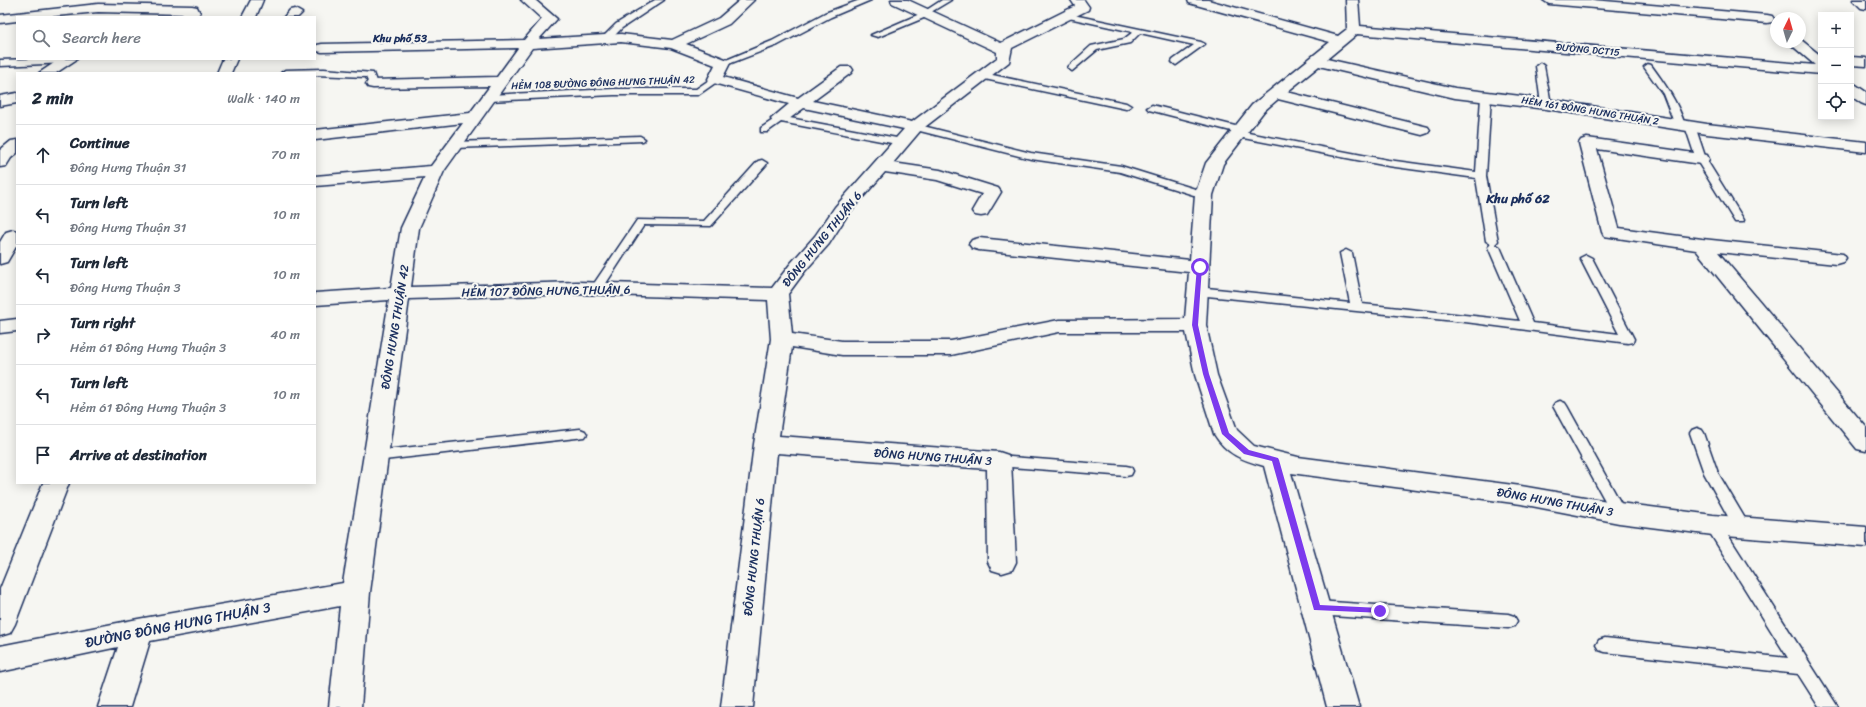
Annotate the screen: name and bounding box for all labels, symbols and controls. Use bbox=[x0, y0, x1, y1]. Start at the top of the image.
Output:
north arrow bbox=[1770, 12, 1806, 48]
map controls bbox=[1818, 12, 1854, 120]
button: + bbox=[1818, 12, 1854, 48]
search box bbox=[16, 16, 316, 60]
text: Search here bbox=[62, 25, 141, 51]
icon: search bbox=[30, 27, 52, 49]
district label: Khu phố 53 bbox=[372, 29, 428, 48]
street label: ĐƯỜNG DCT15 bbox=[1555, 38, 1621, 62]
button: − bbox=[1818, 48, 1854, 84]
street label: HẺM 108 ĐƯỜNG ĐÔNG HƯNG THUẬN 42 bbox=[511, 71, 695, 95]
text: 2 min bbox=[32, 83, 73, 113]
button: locate bbox=[1818, 84, 1854, 120]
text: Walk · 140 m bbox=[227, 87, 300, 110]
street label: HẺM 161 ĐÔNG HƯNG THUẬN 2 bbox=[1520, 91, 1660, 131]
text: Continue bbox=[70, 130, 130, 156]
text: 70 m bbox=[271, 143, 300, 166]
icon: ahead bbox=[32, 144, 54, 166]
text: Đông Hưng Thuận 31 bbox=[70, 156, 186, 179]
street label: ĐÔNG HƯNG THUẬN 6 bbox=[776, 186, 868, 292]
district label: Khu phố 62 bbox=[1485, 187, 1550, 210]
text: Turn left bbox=[70, 190, 128, 216]
text: 10 m bbox=[273, 203, 300, 226]
icon: left bbox=[32, 204, 54, 226]
text: Đông Hưng Thuận 31 bbox=[70, 216, 186, 239]
text: Turn left bbox=[70, 250, 128, 276]
route start bbox=[1191, 258, 1209, 276]
text: 10 m bbox=[273, 263, 300, 286]
street label: ĐÔNG HƯNG THUẬN 42 bbox=[374, 263, 416, 391]
icon: left bbox=[32, 264, 54, 286]
text: Đông Hưng Thuận 3 bbox=[70, 276, 181, 299]
street label: HẺM 107 ĐÔNG HƯNG THUẬN 6 bbox=[461, 279, 631, 303]
text: Turn right bbox=[70, 310, 135, 336]
text: 40 m bbox=[270, 323, 300, 346]
icon: right bbox=[32, 324, 54, 346]
text: Hẻm 61 Đông Hưng Thuận 3 bbox=[70, 336, 226, 359]
text: Turn left bbox=[70, 370, 128, 396]
text: 10 m bbox=[273, 383, 300, 406]
icon: left bbox=[32, 384, 54, 406]
text: Hẻm 61 Đông Hưng Thuận 3 bbox=[70, 396, 226, 419]
text: Arrive at destination bbox=[70, 442, 207, 468]
street label: ĐÔNG HƯNG THUẬN 3 bbox=[873, 442, 993, 472]
icon: arrive bbox=[32, 444, 54, 466]
street label: ĐÔNG HƯNG THUẬN 3 bbox=[1495, 481, 1615, 523]
street label: ĐÔNG HƯNG THUẬN 6 bbox=[737, 497, 771, 617]
street label: ĐƯỜNG ĐÔNG HƯNG THUẬN 3 bbox=[83, 595, 273, 655]
route end bbox=[1371, 602, 1389, 620]

